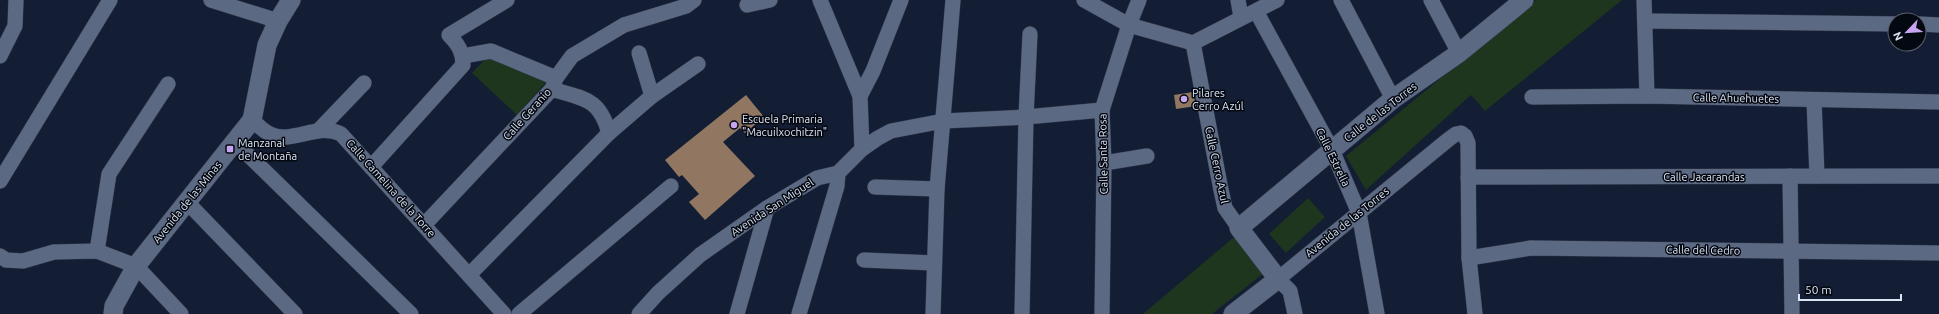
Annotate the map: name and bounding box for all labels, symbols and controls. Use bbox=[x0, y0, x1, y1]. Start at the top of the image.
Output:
north arrow bbox=[1887, 12, 1927, 52]
text: N bbox=[1891, 30, 1905, 42]
street label: Calle de las Torres bbox=[1341, 80, 1419, 144]
street label: Calle Geranio bbox=[501, 86, 553, 142]
place label: Pilares Cerro Azúl bbox=[1192, 87, 1244, 112]
street label: Calle Ahuehuetes bbox=[1693, 91, 1779, 105]
marker: Pilares Cerro Azúl bbox=[1179, 94, 1189, 104]
place label: Escuela Primaria "Macuilxochitzin" bbox=[742, 113, 827, 138]
street label: Calle Santa Rosa bbox=[1096, 114, 1110, 194]
marker: Escuela Primaria "Macuilxochitzin" bbox=[729, 120, 739, 130]
street label: Calle Cerro Azul bbox=[1203, 125, 1231, 205]
street label: Calle Estrella bbox=[1314, 126, 1352, 188]
place label: Manzanal de Montaña bbox=[238, 137, 297, 162]
street label: Calle Camelina de la Torre bbox=[344, 137, 438, 239]
marker: Manzanal de Montaña bbox=[225, 144, 235, 154]
street label: Avenida de las Minas bbox=[150, 158, 224, 245]
street label: Calle Jacarandas bbox=[1663, 171, 1745, 183]
street label: Avenida San Miguel bbox=[728, 176, 816, 238]
street label: Avenida de las Torres bbox=[1303, 184, 1391, 259]
street label: Calle del Cedro bbox=[1666, 243, 1740, 257]
scale bar bbox=[1799, 276, 1901, 302]
text: 50 m bbox=[1805, 283, 1832, 296]

